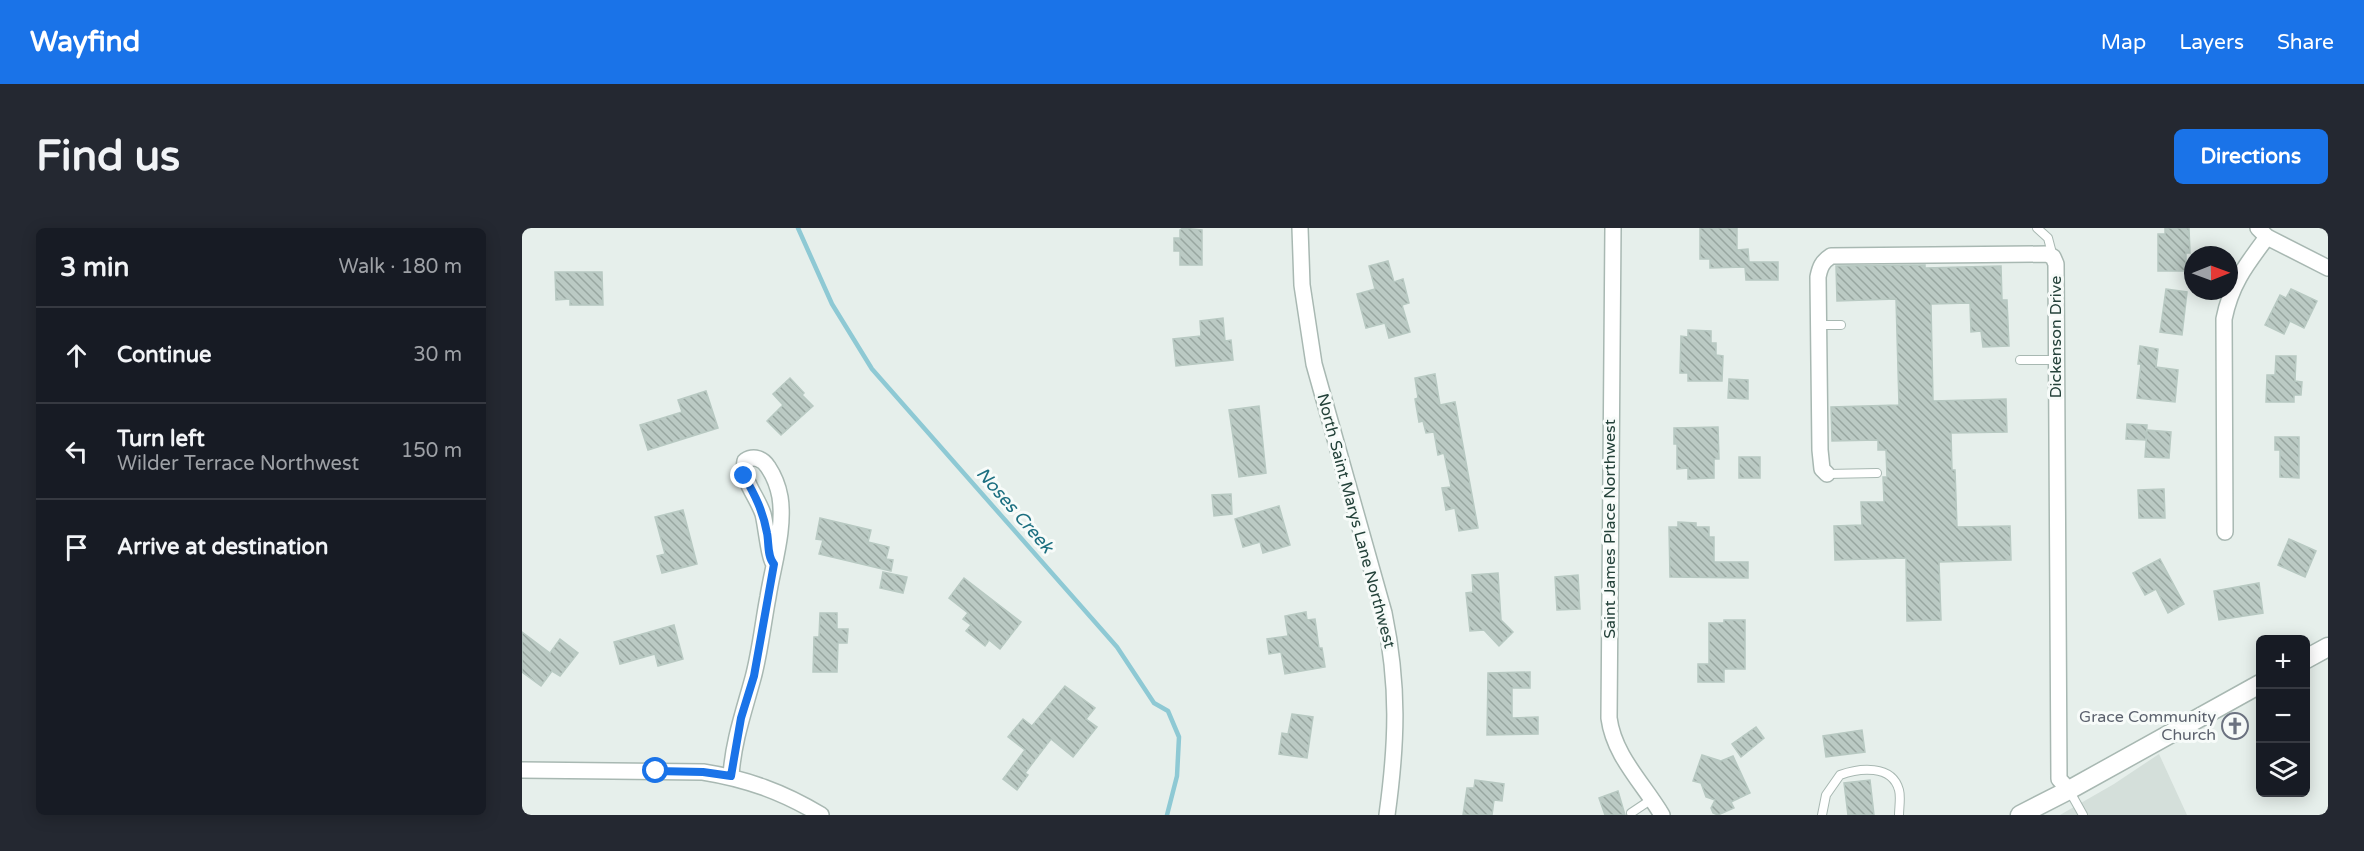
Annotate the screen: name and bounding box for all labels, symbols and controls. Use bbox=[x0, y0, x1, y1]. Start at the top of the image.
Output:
text: Wayfind bbox=[30, 25, 140, 59]
text: Map bbox=[2101, 30, 2146, 55]
text: Layers bbox=[2179, 30, 2244, 55]
text: Share bbox=[2277, 30, 2334, 55]
button: Directions bbox=[2174, 129, 2328, 184]
text: Find us bbox=[36, 131, 180, 182]
north arrow bbox=[2184, 246, 2238, 300]
text: 3 min bbox=[60, 252, 129, 283]
text: Walk · 180 m bbox=[339, 255, 462, 279]
street label: Dickenson Drive bbox=[2046, 276, 2066, 398]
icon: ahead bbox=[60, 339, 93, 372]
text: Continue bbox=[117, 342, 212, 368]
text: 30 m bbox=[413, 343, 462, 367]
street label: North Saint Marys Lane Northwest bbox=[1312, 391, 1400, 651]
street label: Saint James Place Northwest bbox=[1600, 419, 1620, 639]
text: Turn left bbox=[117, 426, 205, 452]
icon: left bbox=[60, 435, 93, 468]
text: 150 m bbox=[401, 439, 462, 463]
text: Wilder Terrace Northwest bbox=[117, 452, 359, 476]
route end bbox=[730, 462, 756, 488]
water label: Noses Creek bbox=[972, 463, 1059, 558]
icon: arrive bbox=[60, 531, 93, 564]
text: Arrive at destination bbox=[117, 534, 328, 560]
map controls bbox=[2256, 635, 2310, 797]
button: + bbox=[2256, 635, 2310, 689]
button: − bbox=[2256, 689, 2310, 743]
place label: Grace Community Church bbox=[2079, 707, 2216, 745]
church icon: Grace Community Church bbox=[2220, 711, 2250, 741]
button: layers bbox=[2256, 743, 2310, 797]
route start bbox=[642, 757, 668, 783]

